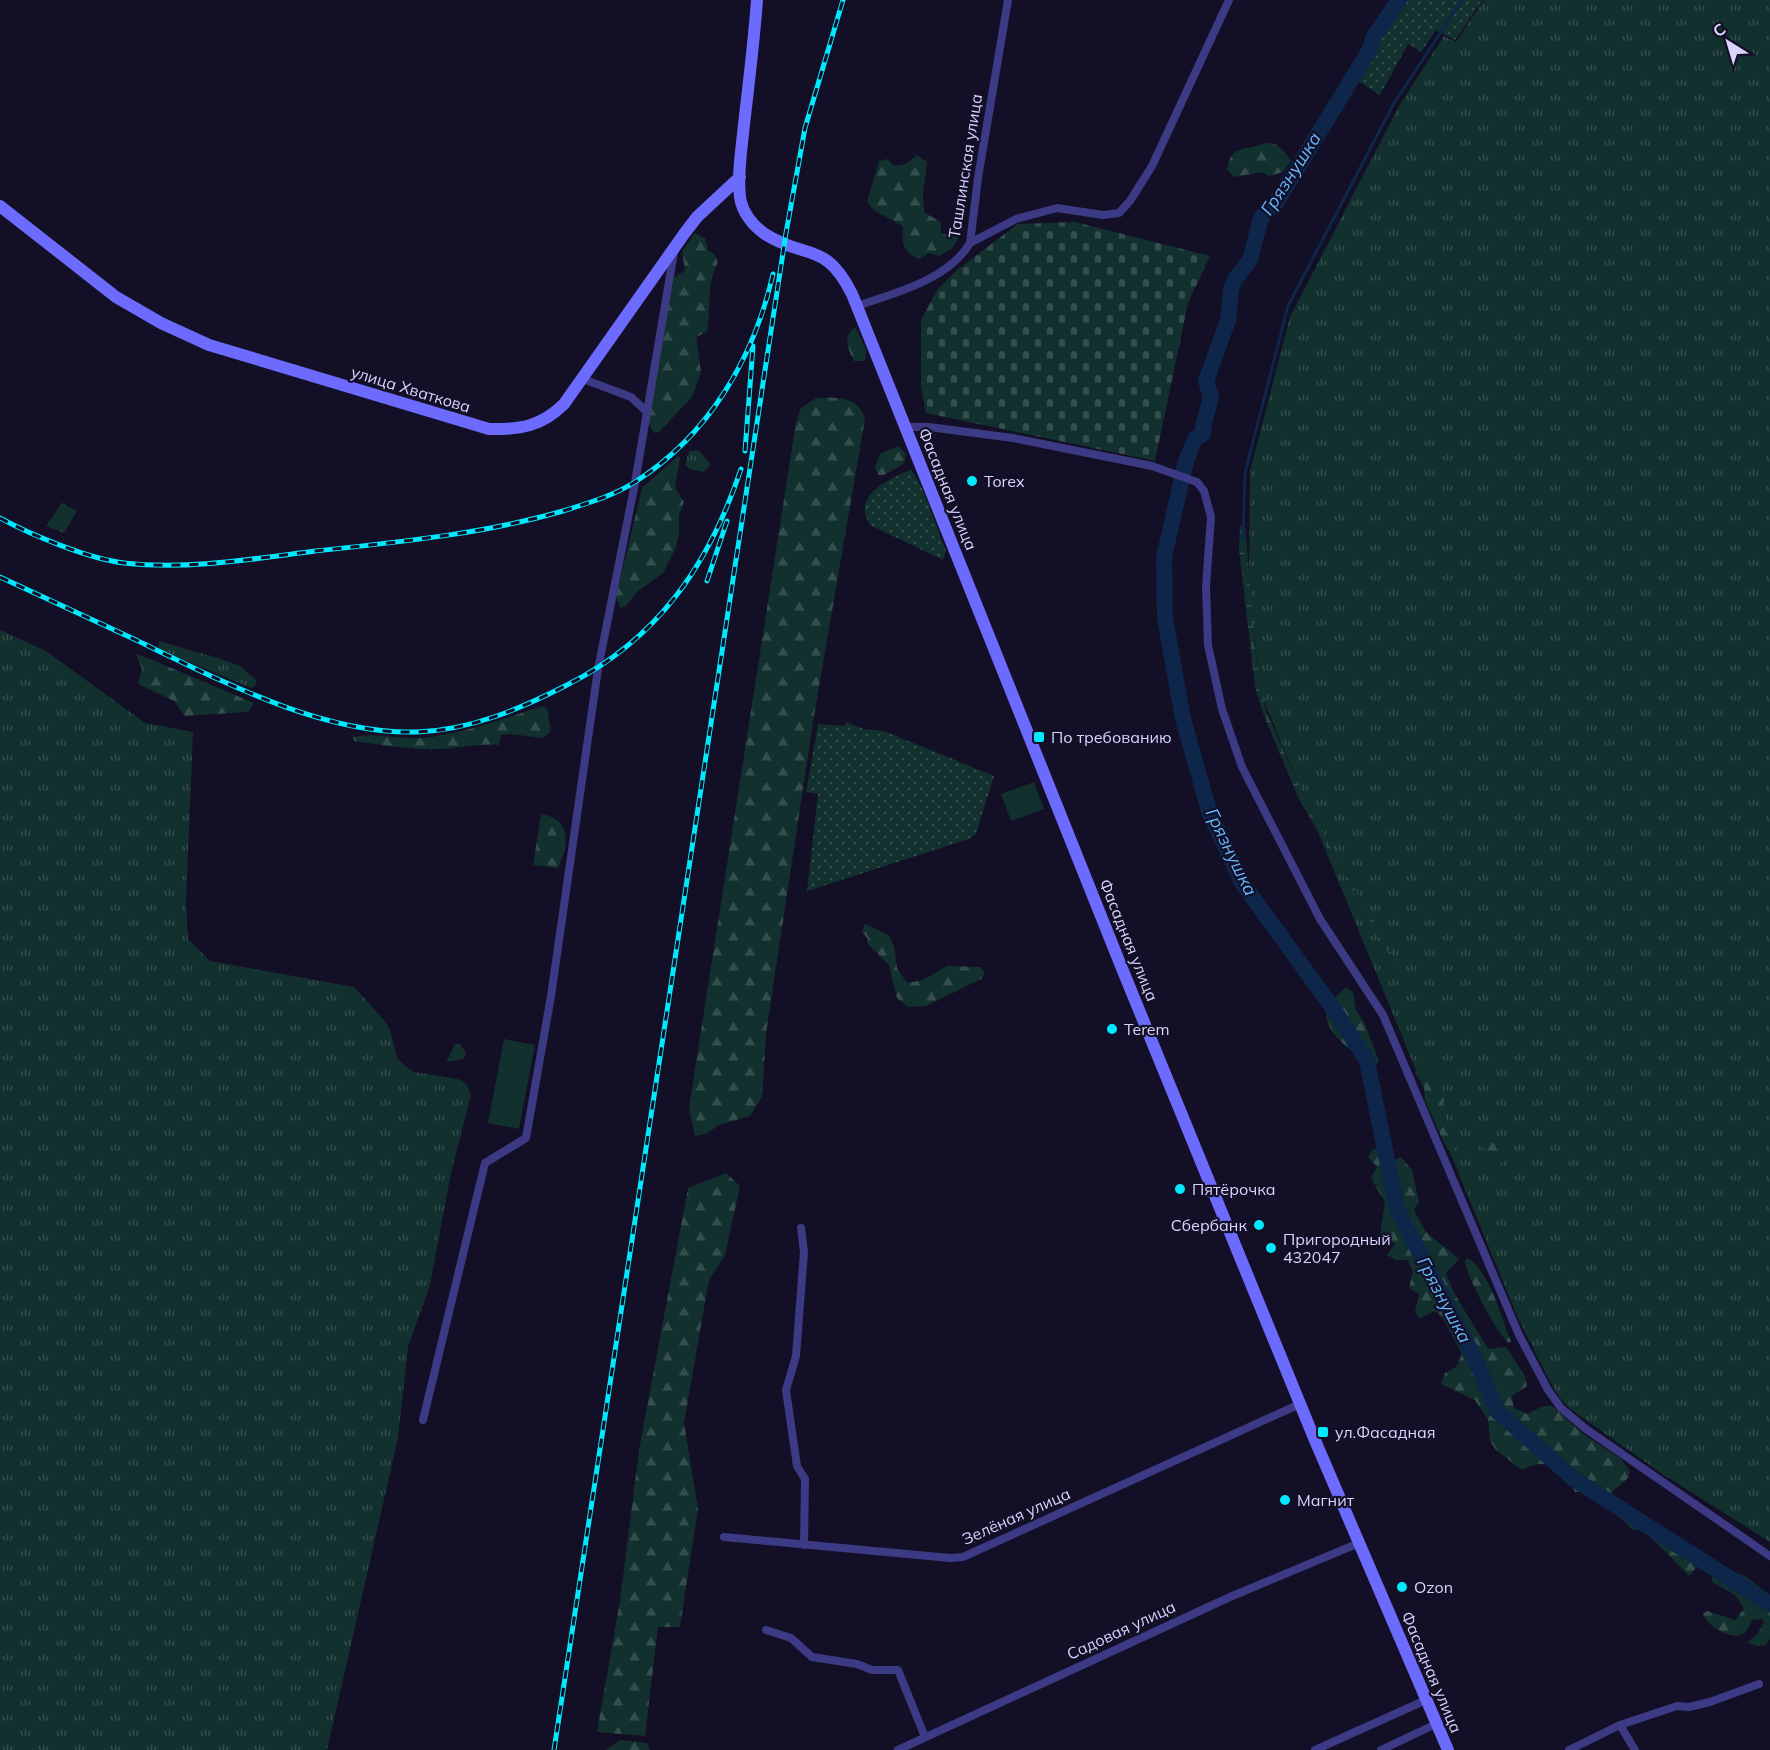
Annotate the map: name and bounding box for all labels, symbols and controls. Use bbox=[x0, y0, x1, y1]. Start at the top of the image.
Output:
north arrow bbox=[1698, 12, 1758, 72]
text: С bbox=[1709, 19, 1729, 41]
street label: Ташлинская улица bbox=[944, 92, 986, 240]
water label: Грязнушка bbox=[1255, 128, 1326, 220]
street label: улица Хваткова bbox=[349, 361, 473, 417]
street label: Фасадная улица bbox=[914, 425, 982, 553]
place label: Torex bbox=[984, 471, 1025, 491]
marker: Torex bbox=[965, 474, 979, 488]
place label: По требованию bbox=[1051, 727, 1172, 747]
marker: По требованию bbox=[1032, 730, 1046, 744]
water label: Грязнушка bbox=[1200, 804, 1262, 899]
street label: Фасадная улица bbox=[1095, 876, 1163, 1004]
place label: Terem bbox=[1124, 1019, 1170, 1039]
marker: Terem bbox=[1105, 1022, 1119, 1036]
place label: Пятёрочка bbox=[1192, 1179, 1276, 1199]
marker: Пятёрочка bbox=[1173, 1182, 1187, 1196]
place label: Сбербанк bbox=[1171, 1215, 1247, 1235]
marker: Сбербанк bbox=[1252, 1218, 1266, 1232]
place label: Пригородный 432047 bbox=[1283, 1229, 1391, 1267]
marker: Пригородный 432047 bbox=[1264, 1241, 1278, 1255]
water label: Грязнушка bbox=[1412, 1253, 1477, 1347]
place label: ул.Фасадная bbox=[1335, 1422, 1436, 1442]
marker: ул.Фасадная bbox=[1316, 1425, 1330, 1439]
street label: Зелёная улица bbox=[959, 1483, 1073, 1549]
place label: Магнит bbox=[1297, 1490, 1355, 1510]
marker: Магнит bbox=[1278, 1493, 1292, 1507]
place label: Ozon bbox=[1414, 1577, 1453, 1597]
marker: Ozon bbox=[1395, 1580, 1409, 1594]
street label: Садовая улица bbox=[1063, 1596, 1179, 1664]
street label: Фасадная улица bbox=[1397, 1608, 1467, 1736]

